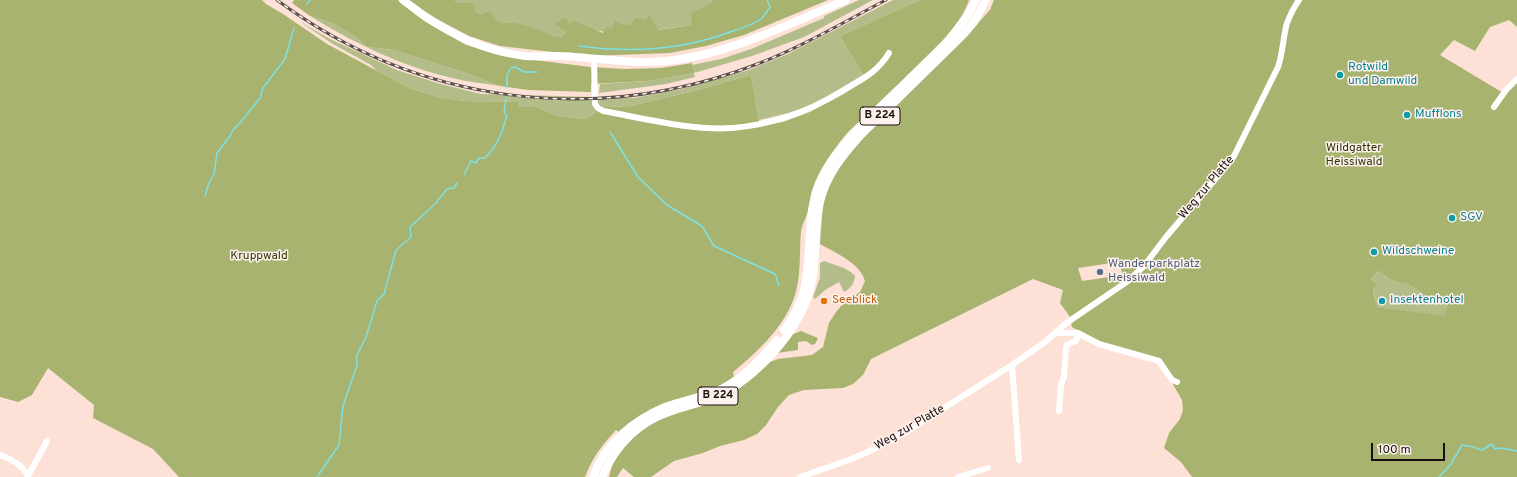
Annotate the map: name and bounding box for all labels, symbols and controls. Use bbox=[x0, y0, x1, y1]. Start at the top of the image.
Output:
place label: Rotwild und Damwild bbox=[1348, 61, 1417, 89]
marker: Rotwild und Damwild bbox=[1335, 70, 1345, 80]
road number: B 224 bbox=[860, 107, 900, 125]
place label: Mufflons bbox=[1415, 108, 1462, 122]
marker: Mufflons bbox=[1402, 110, 1412, 120]
park label: Wildgatter Heissiwald bbox=[1326, 142, 1382, 170]
street label: Weg zur Platte bbox=[1176, 153, 1238, 223]
place label: SGV bbox=[1460, 211, 1483, 225]
marker: SGV bbox=[1447, 213, 1457, 223]
place label: Wildschweine bbox=[1382, 245, 1455, 259]
marker: Wildschweine bbox=[1369, 247, 1379, 257]
park label: Kruppwald bbox=[230, 250, 288, 264]
place label: Wanderparkplatz Heissiwald bbox=[1108, 258, 1200, 286]
marker: Wanderparkplatz Heissiwald bbox=[1095, 267, 1105, 277]
place label: Seeblick bbox=[832, 294, 877, 308]
place label: Insektenhotel bbox=[1390, 294, 1464, 308]
marker: Seeblick bbox=[819, 296, 829, 306]
marker: Insektenhotel bbox=[1377, 296, 1387, 306]
road number: B 224 bbox=[698, 387, 738, 405]
street label: Weg zur Platte bbox=[872, 402, 948, 454]
scale bar bbox=[1373, 435, 1447, 461]
text: 100 m bbox=[1378, 442, 1411, 458]

